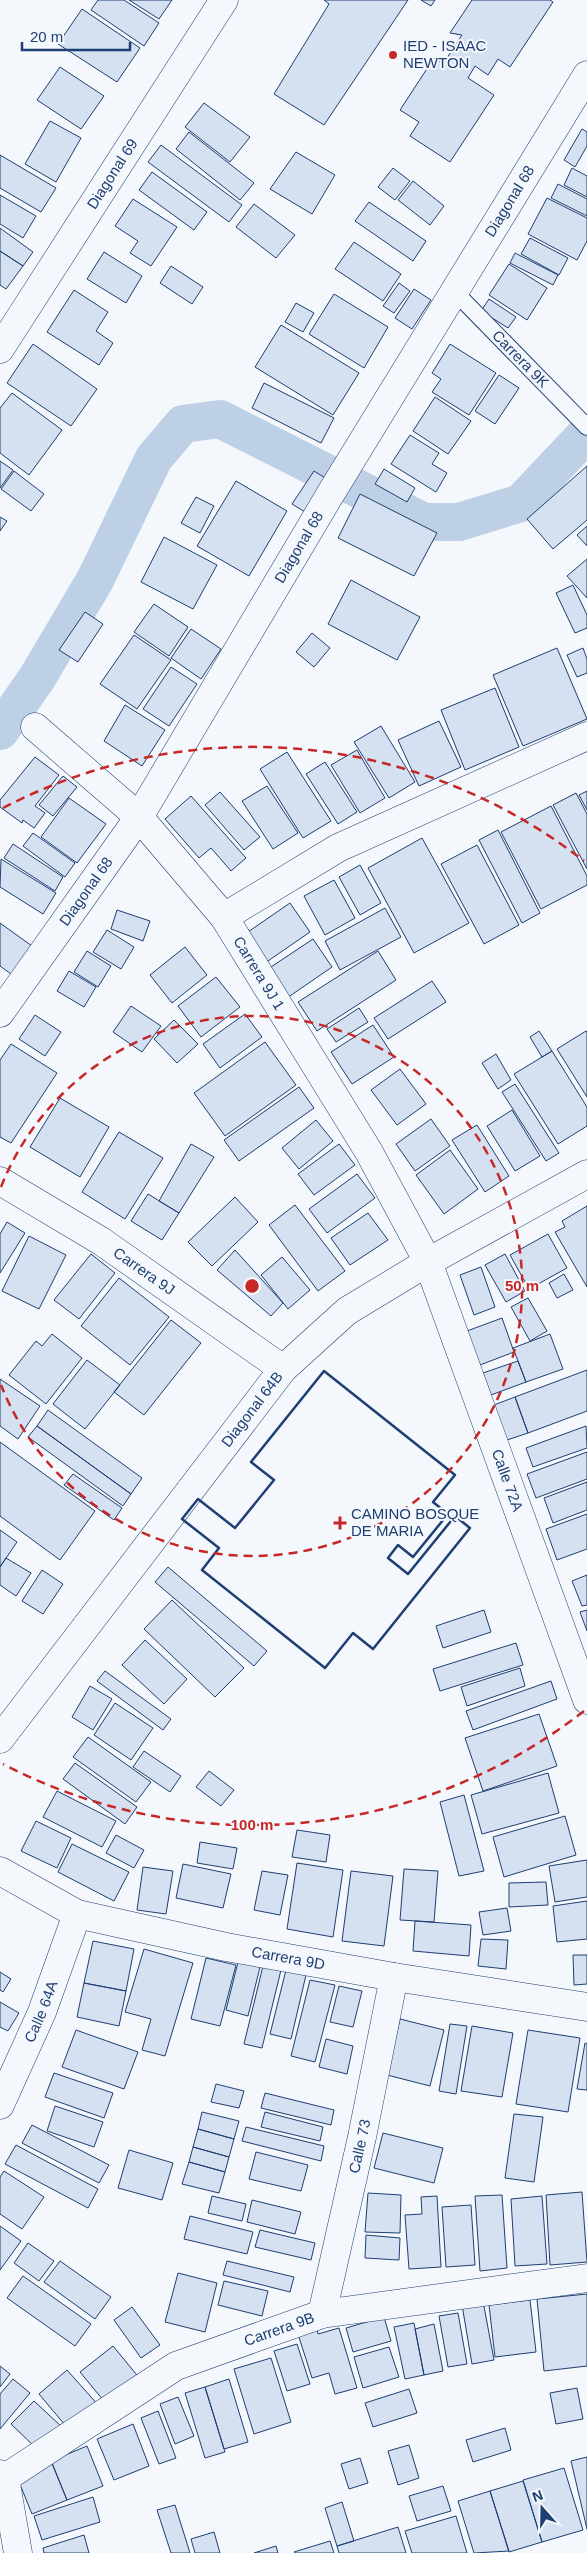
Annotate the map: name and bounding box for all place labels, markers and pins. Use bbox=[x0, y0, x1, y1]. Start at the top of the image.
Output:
place label: IED - ISAAC NEWTON bbox=[403, 37, 487, 71]
marker: IED - ISAAC NEWTON bbox=[387, 49, 399, 61]
centre of rings bbox=[243, 1277, 261, 1295]
place label: CAMINO BOSQUE DE MARIA bbox=[351, 1505, 479, 1539]
marker: CAMINO BOSQUE DE MARIA bbox=[333, 1516, 347, 1530]

